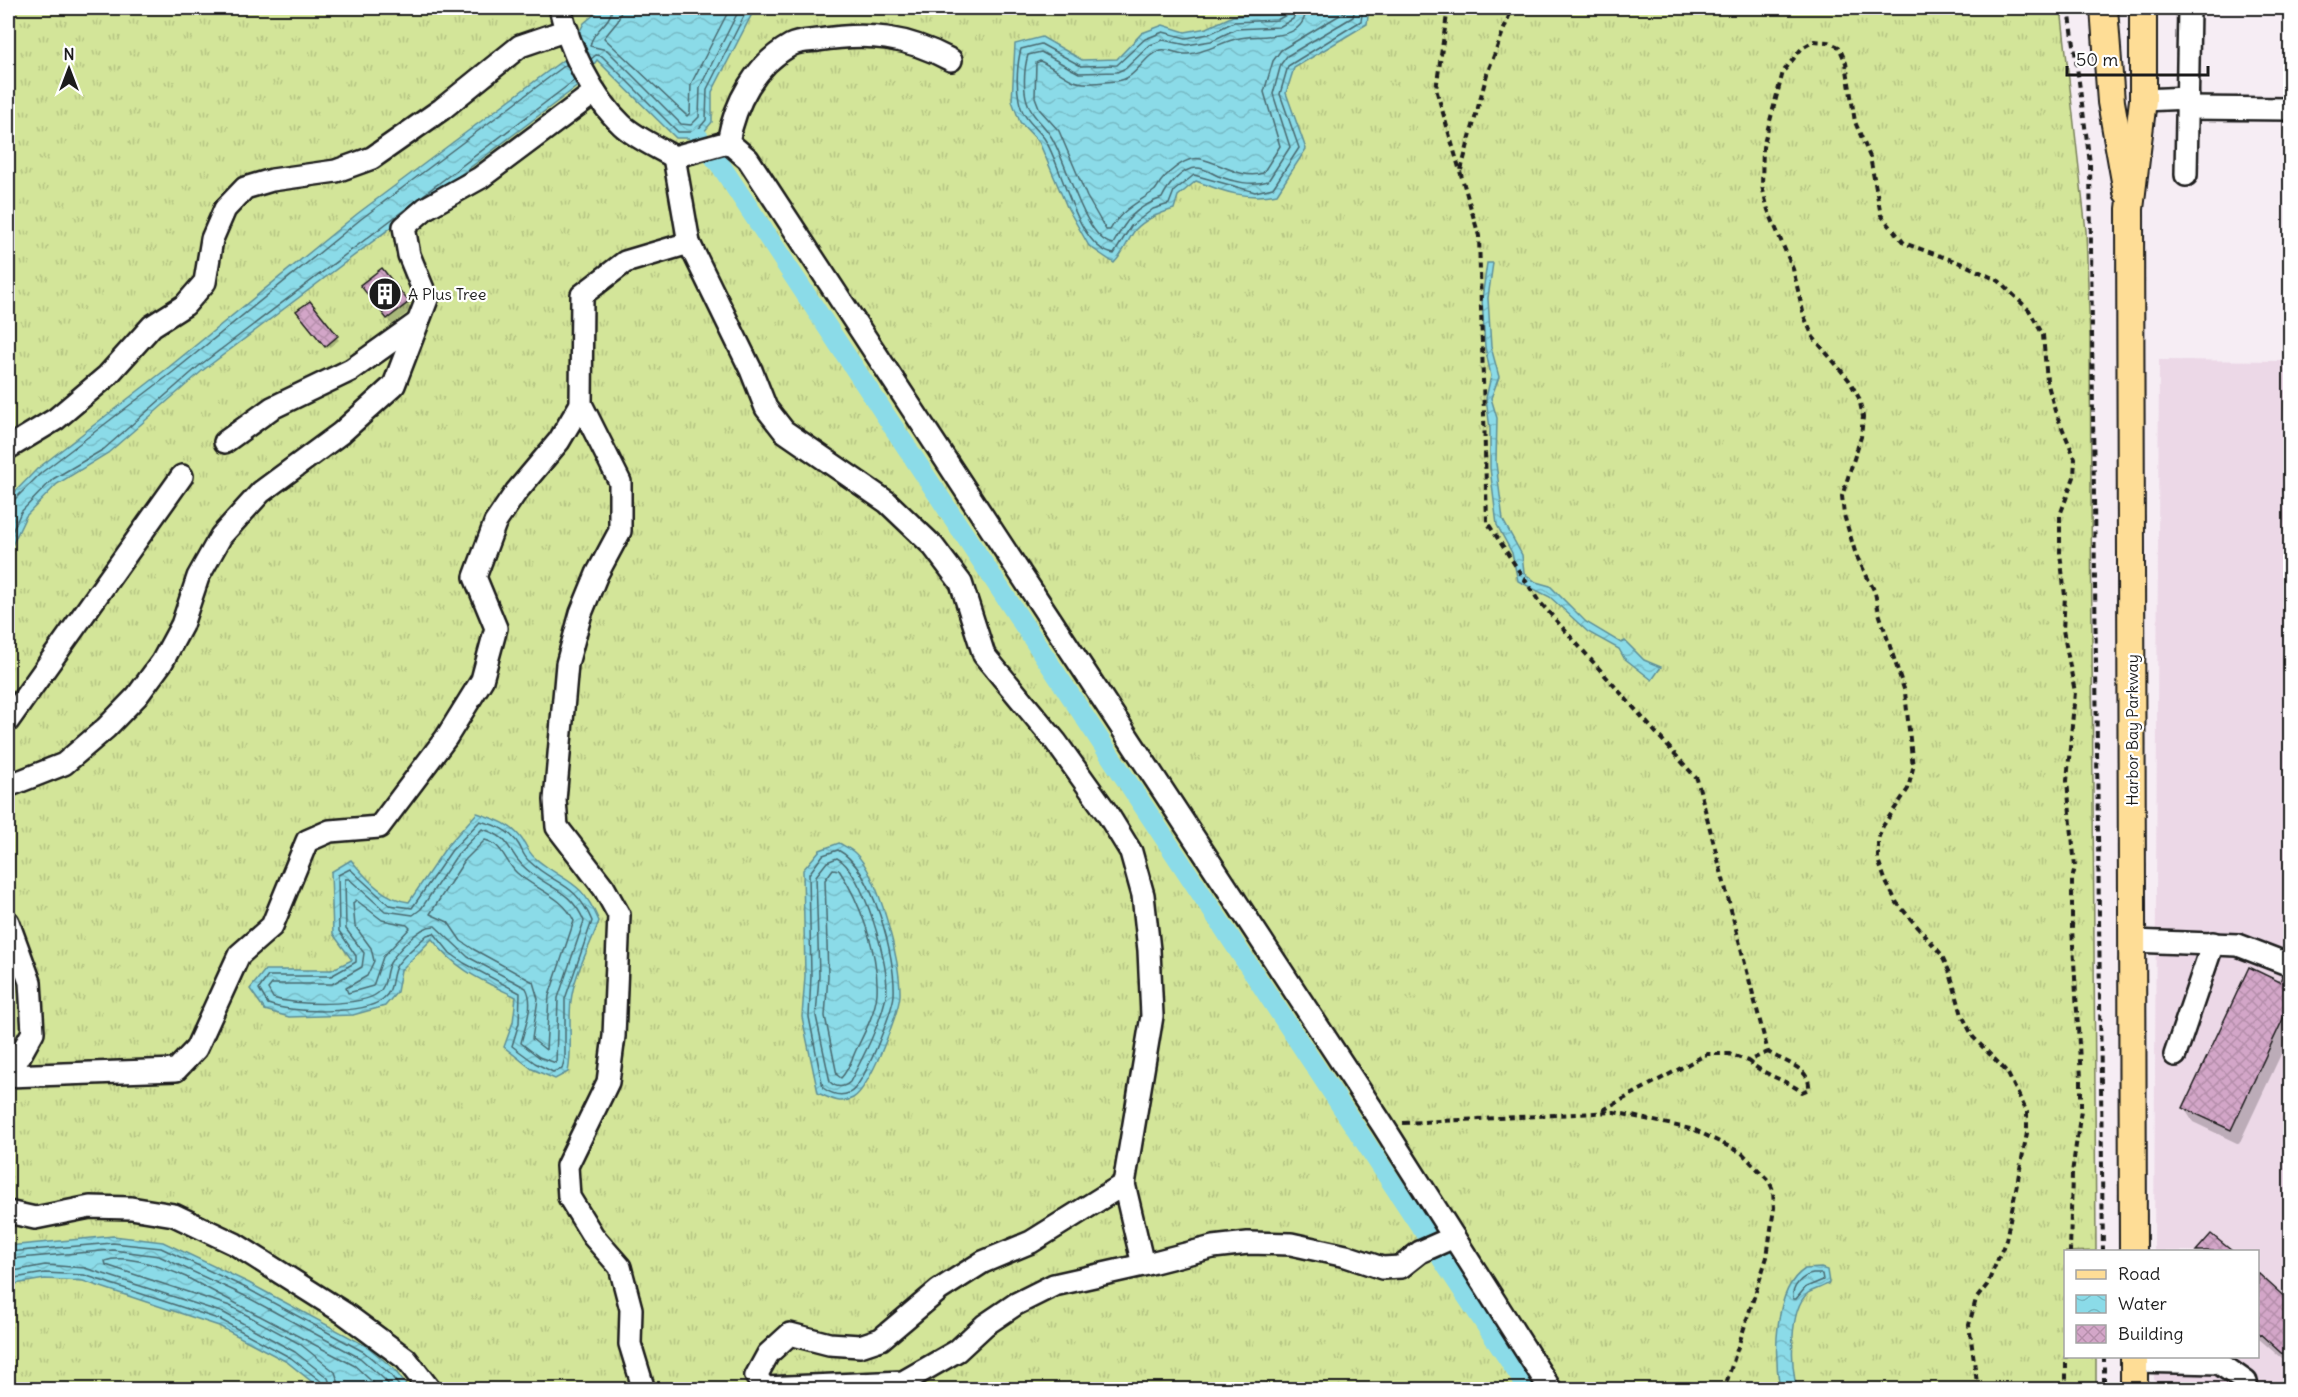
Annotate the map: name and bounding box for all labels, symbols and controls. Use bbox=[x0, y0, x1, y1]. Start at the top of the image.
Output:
north arrow bbox=[39, 39, 99, 99]
scale bar bbox=[2067, 39, 2208, 77]
text: N bbox=[63, 44, 75, 64]
text: 50 m bbox=[2076, 48, 2118, 71]
building icon: A Plus Tree bbox=[367, 276, 403, 312]
place label: A Plus Tree bbox=[408, 284, 486, 304]
street label: Harbor Bay Parkway bbox=[2122, 654, 2142, 806]
legend bbox=[2064, 1250, 2259, 1358]
text: Road bbox=[2118, 1262, 2161, 1285]
text: Water bbox=[2118, 1292, 2168, 1315]
text: Building bbox=[2118, 1322, 2183, 1345]

